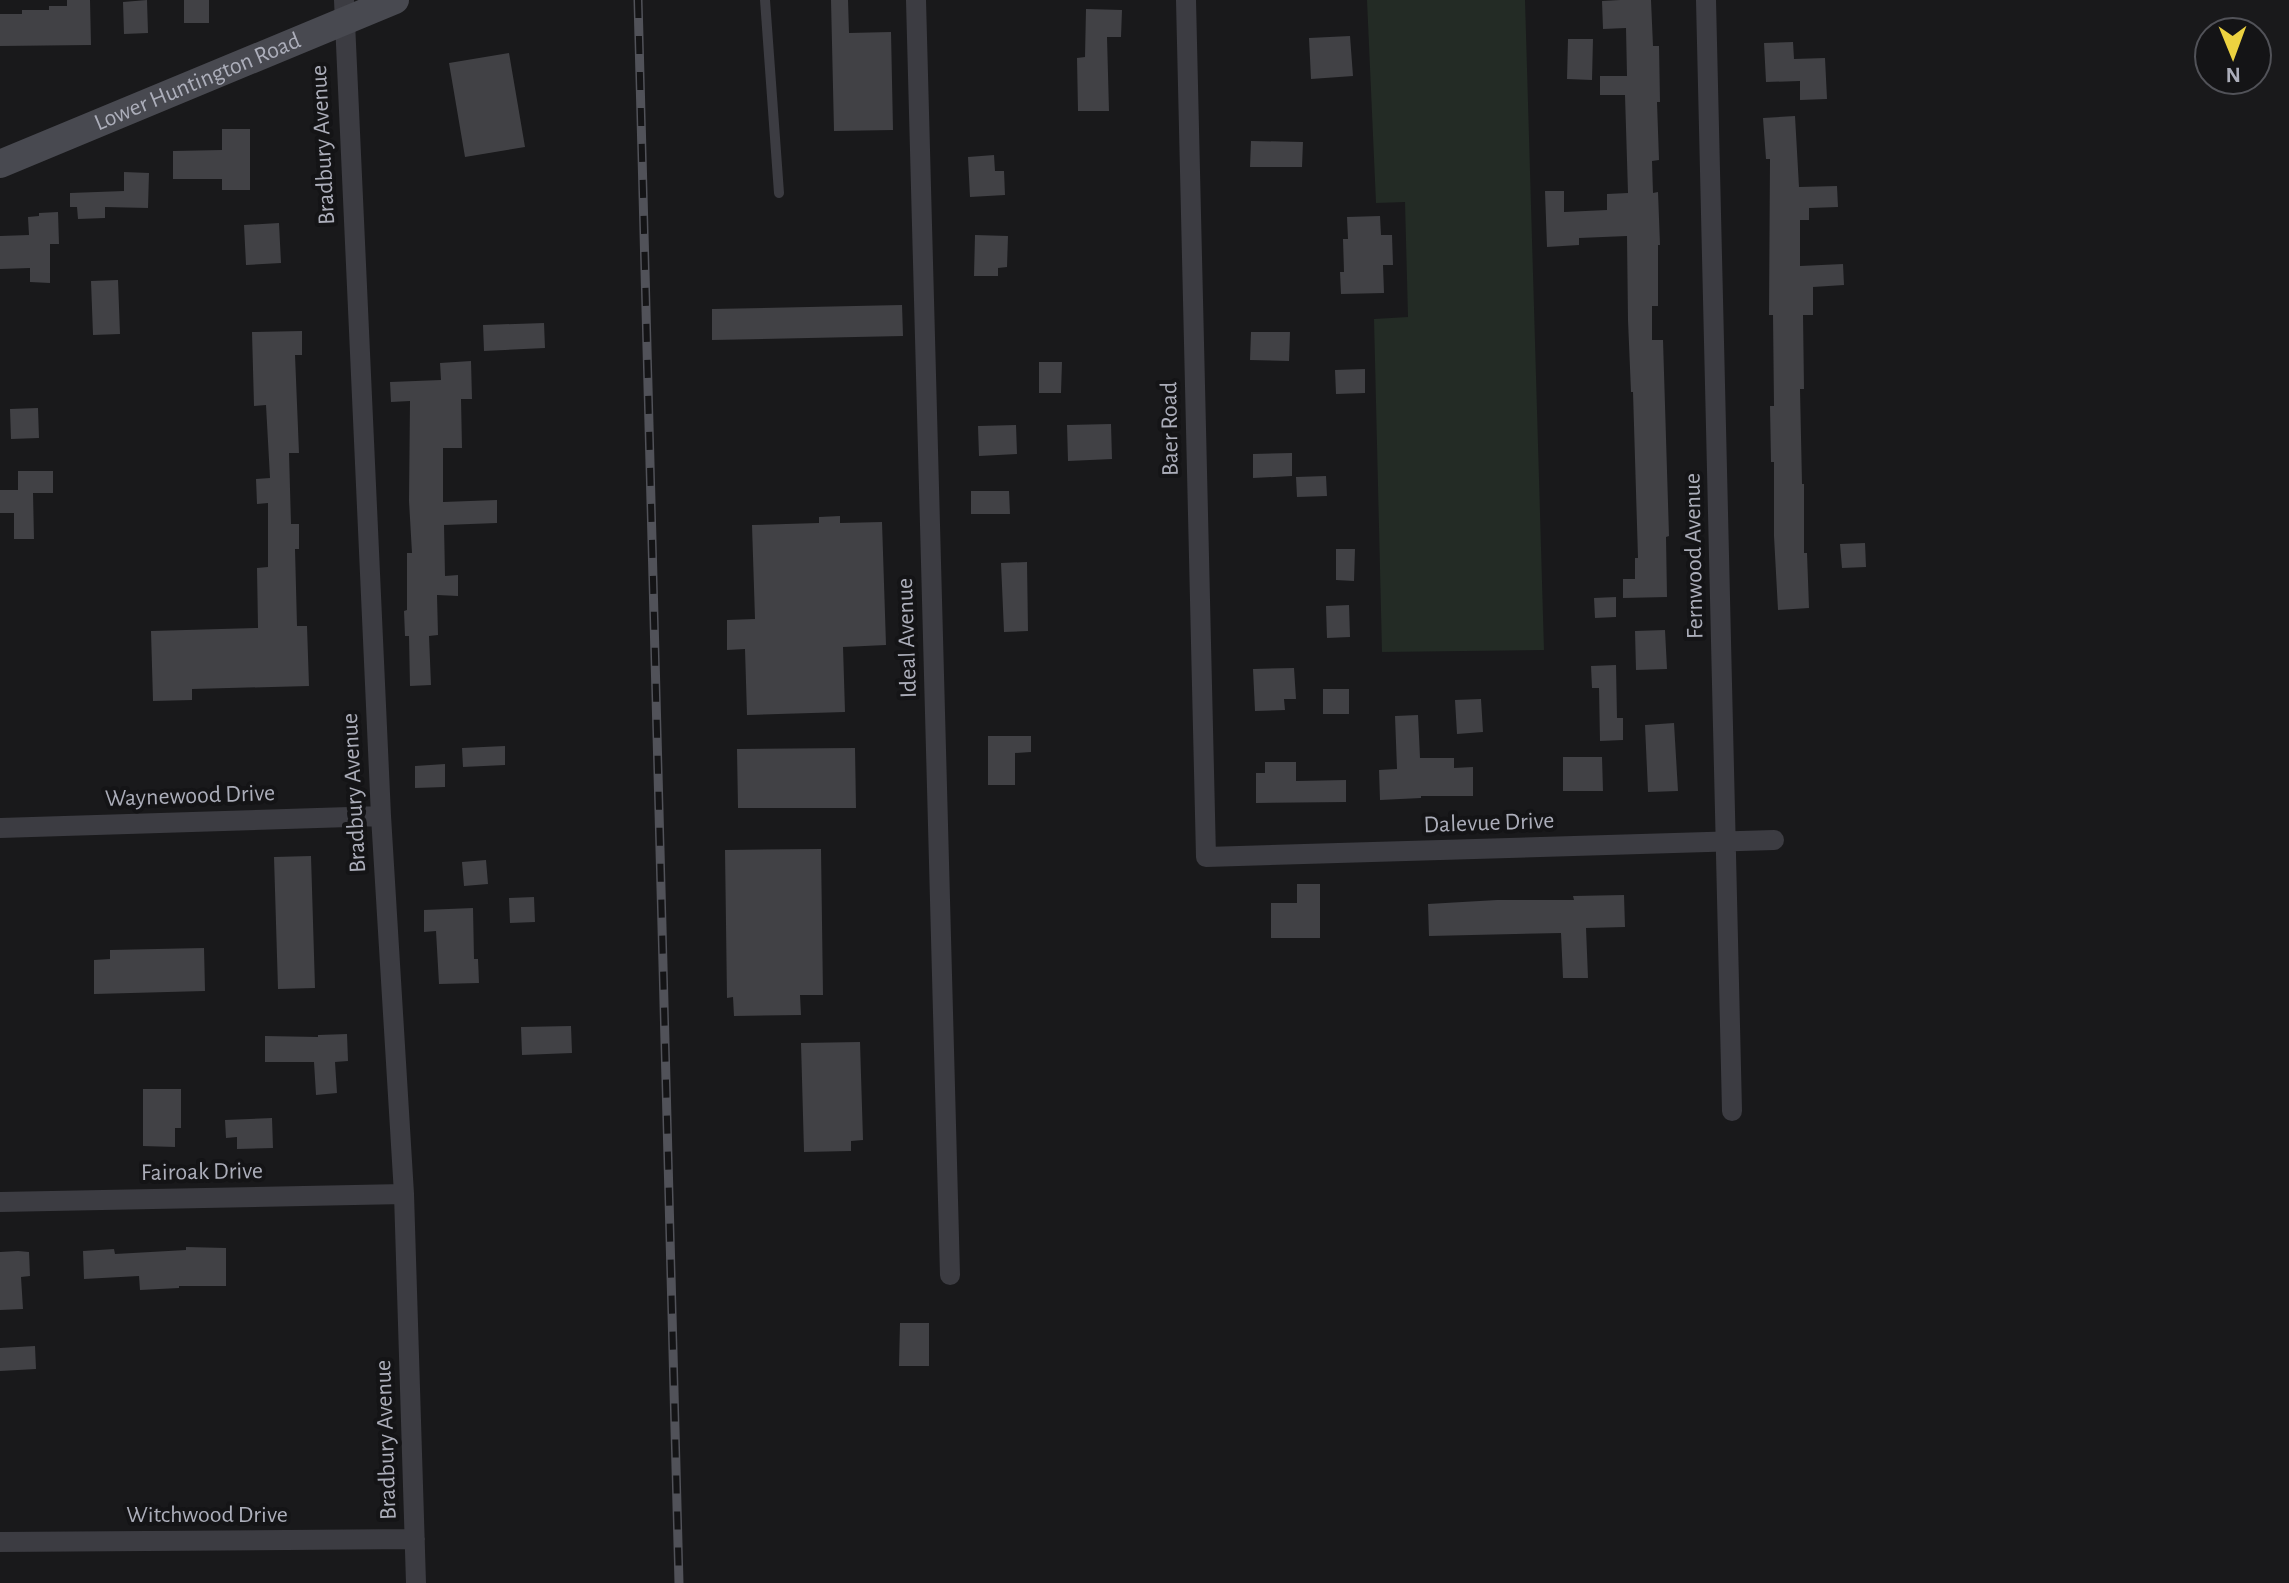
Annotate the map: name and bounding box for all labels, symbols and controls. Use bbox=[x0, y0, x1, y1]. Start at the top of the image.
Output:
north arrow bbox=[2193, 16, 2273, 96]
street label: Lower Huntington Road bbox=[91, 29, 304, 135]
street label: Bradbury Avenue bbox=[307, 64, 339, 226]
text: N bbox=[2225, 64, 2241, 86]
street label: Baer Road bbox=[1157, 382, 1183, 476]
street label: Fernwood Avenue bbox=[1681, 473, 1707, 639]
street label: Ideal Avenue bbox=[893, 577, 921, 699]
street label: Bradbury Avenue bbox=[338, 712, 370, 874]
street label: Waynewood Drive bbox=[104, 781, 276, 811]
street label: Dalevue Drive bbox=[1423, 809, 1555, 837]
street label: Fairoak Drive bbox=[141, 1159, 263, 1185]
street label: Bradbury Avenue bbox=[371, 1360, 401, 1520]
street label: Witchwood Drive bbox=[126, 1503, 288, 1527]

